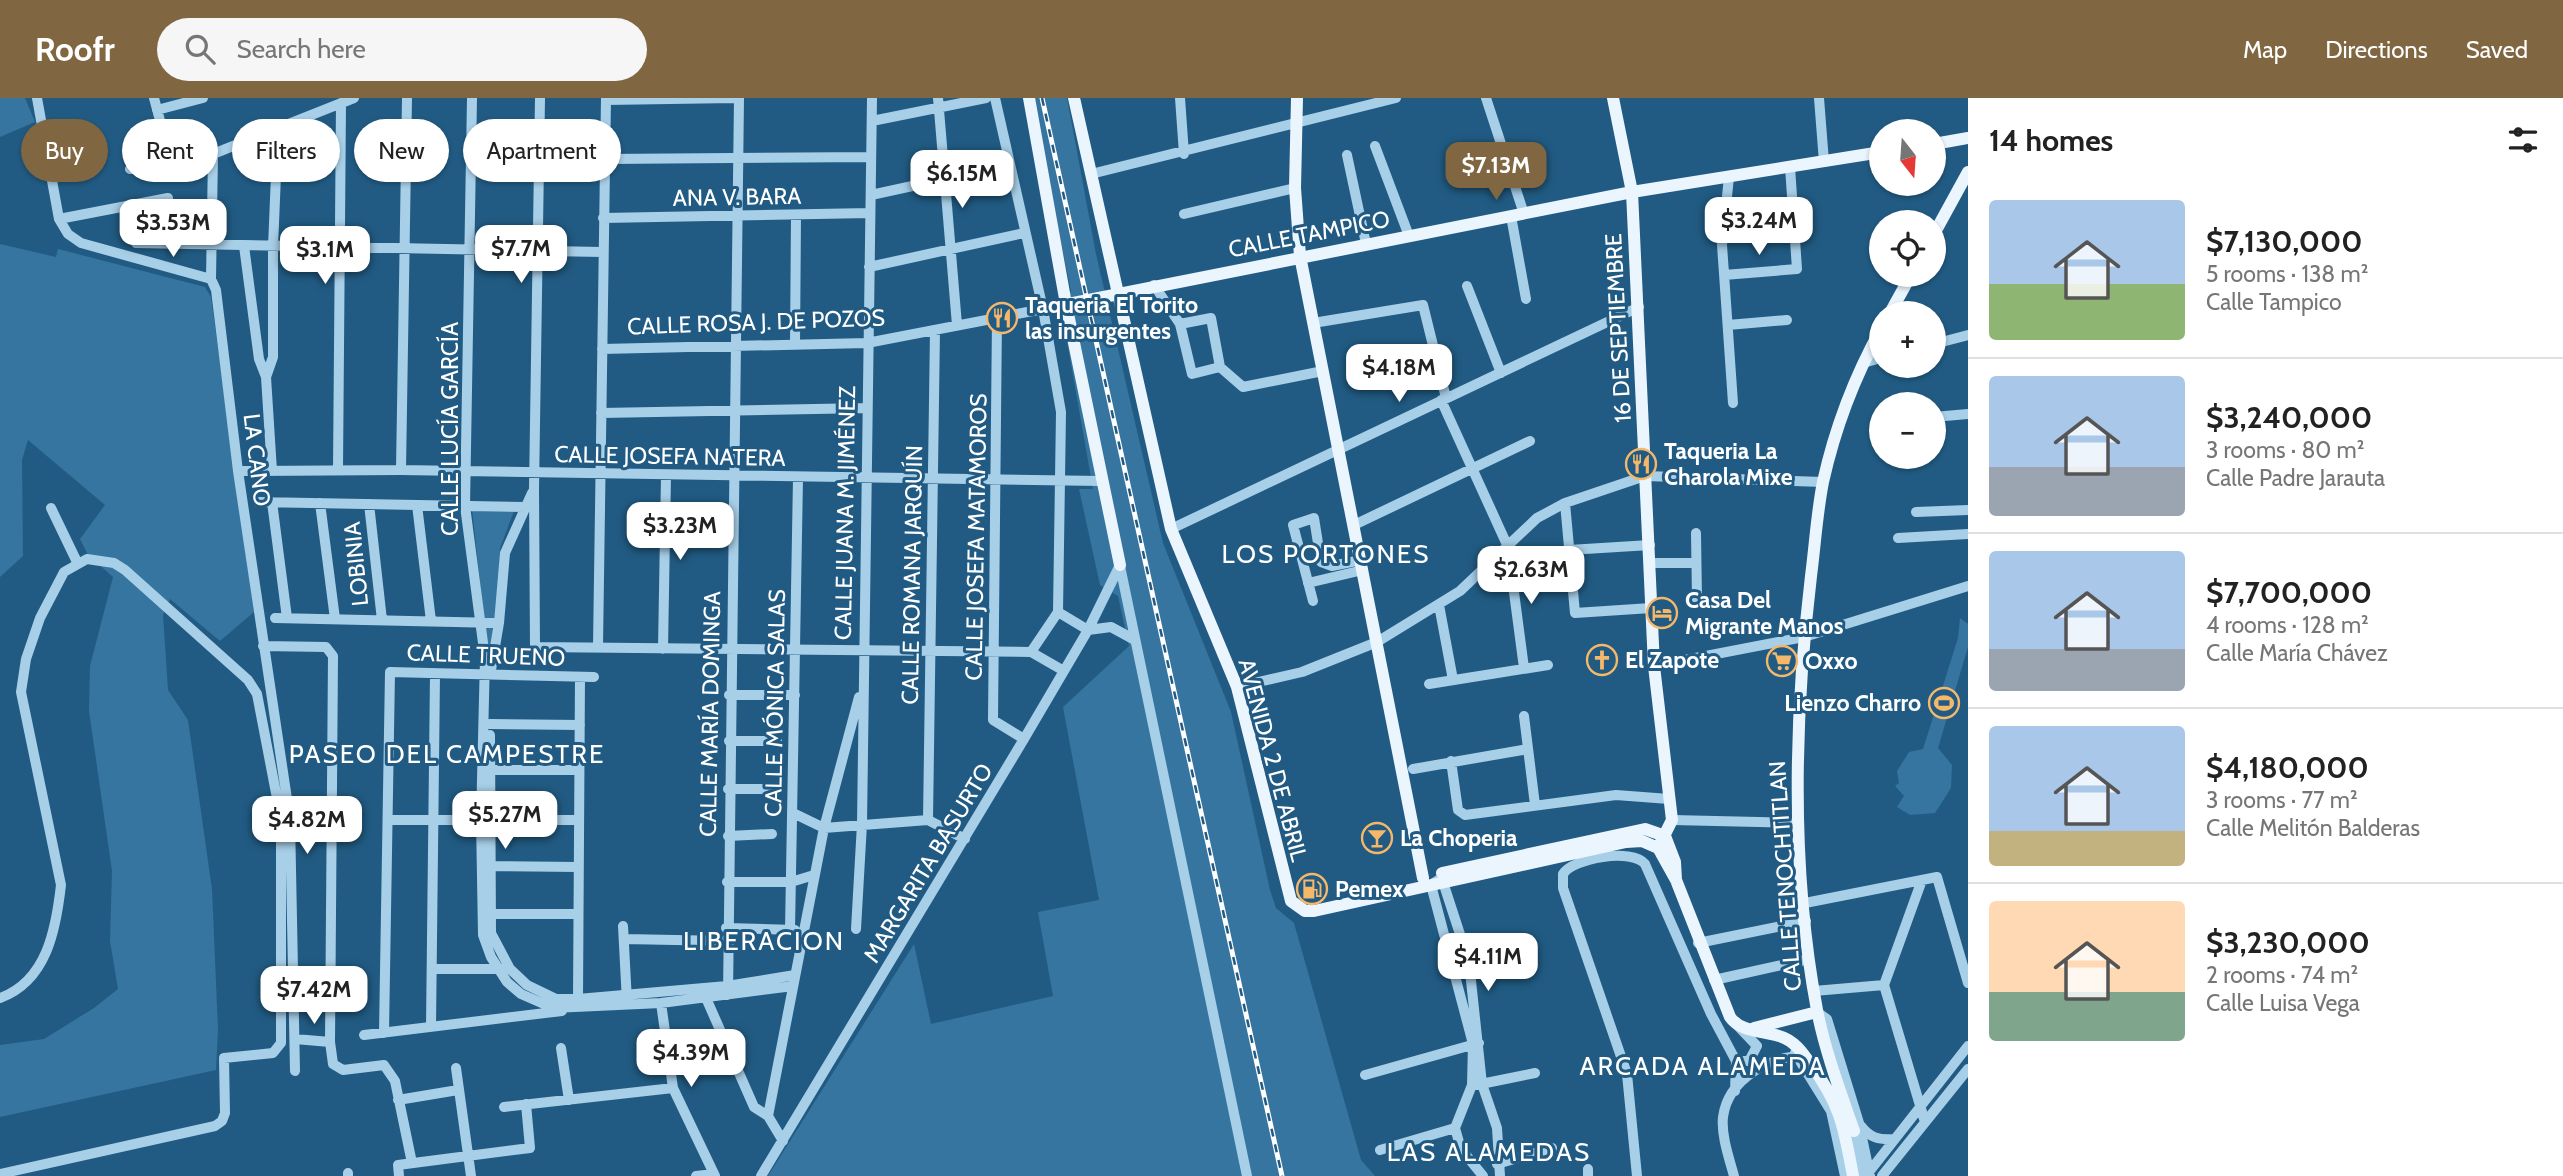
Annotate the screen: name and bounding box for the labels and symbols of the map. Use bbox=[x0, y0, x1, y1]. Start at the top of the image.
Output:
north arrow bbox=[1869, 119, 1946, 196]
pin: $7.13M bbox=[1439, 142, 1553, 202]
pin: $6.15M bbox=[905, 150, 1019, 210]
street label: ANA V. BARA bbox=[672, 182, 802, 212]
pin: $3.24M bbox=[1702, 198, 1816, 257]
pin: $3.53M bbox=[116, 200, 230, 259]
street label: CALLE TAMPICO bbox=[1226, 205, 1392, 263]
pin: $3.1M bbox=[276, 226, 374, 286]
pin: $7.7M bbox=[472, 226, 570, 285]
street label: 16 DE SEPTIEMBRE bbox=[1599, 233, 1637, 423]
place label: Taqueria El Torito las insurgentes bbox=[1025, 291, 1198, 345]
restaurant icon: Taqueria El Torito las insurgentes bbox=[985, 301, 1019, 335]
street label: CALLE ROSA J. DE POZOS bbox=[627, 304, 885, 340]
street label: CALLE LUCÍA GARCÍA bbox=[435, 322, 464, 536]
pin: $4.18M bbox=[1342, 344, 1456, 404]
street label: CALLE JUANA M. JIMÉNEZ bbox=[828, 385, 861, 640]
street label: CALLE JOSEFA MATAMOROS bbox=[959, 393, 993, 681]
street label: LA CANO bbox=[237, 412, 277, 508]
place label: Taqueria La Charola Mixe bbox=[1664, 437, 1793, 491]
street label: CALLE JOSEFA NATERA bbox=[554, 440, 786, 472]
street label: CALLE ROMANA JARQUÍN bbox=[895, 445, 928, 705]
restaurant icon: Taqueria La Charola Mixe bbox=[1624, 447, 1658, 481]
pin: $3.23M bbox=[623, 503, 737, 562]
street label: LOBINIA bbox=[338, 521, 374, 607]
district label: LOS PORTONES bbox=[1222, 538, 1430, 570]
pin: $2.63M bbox=[1474, 546, 1588, 606]
place label: Casa Del Migrante Manos bbox=[1685, 586, 1844, 640]
street label: CALLE MÓNICA SALAS bbox=[759, 589, 791, 817]
street label: CALLE MARÍA DOMINGA bbox=[693, 591, 726, 837]
hotel icon: Casa Del Migrante Manos bbox=[1645, 596, 1679, 630]
street label: CALLE TRUENO bbox=[406, 638, 566, 672]
church icon: El Zapote bbox=[1585, 643, 1619, 677]
supermarket icon: Oxxo bbox=[1765, 644, 1799, 678]
place label: El Zapote bbox=[1625, 646, 1719, 674]
place label: Oxxo bbox=[1805, 647, 1858, 675]
street label: AVENIDA 2 DE ABRIL bbox=[1232, 656, 1314, 865]
sports icon: Lienzo Charro bbox=[1927, 686, 1961, 720]
place label: Lienzo Charro bbox=[1784, 689, 1921, 717]
district label: PASEO DEL CAMPESTRE bbox=[289, 738, 605, 770]
street label: MARGARITA BASURTO bbox=[857, 758, 999, 968]
street label: CALLE TENOCHTITLAN bbox=[1763, 760, 1807, 992]
pin: $5.27M bbox=[448, 792, 562, 851]
pin: $4.82M bbox=[250, 796, 364, 856]
bar icon: La Choperia bbox=[1360, 821, 1394, 855]
place label: La Choperia bbox=[1400, 824, 1518, 852]
fuel station icon: Pemex bbox=[1295, 872, 1329, 906]
place label: Pemex bbox=[1335, 875, 1404, 903]
district label: LIBERACION bbox=[683, 925, 845, 957]
pin: $4.11M bbox=[1431, 934, 1545, 993]
pin: $7.42M bbox=[257, 967, 371, 1026]
pin: $4.39M bbox=[634, 1030, 748, 1089]
district label: ARCADA ALAMEDA bbox=[1579, 1050, 1827, 1082]
district label: LAS ALAMEDAS bbox=[1387, 1136, 1591, 1168]

